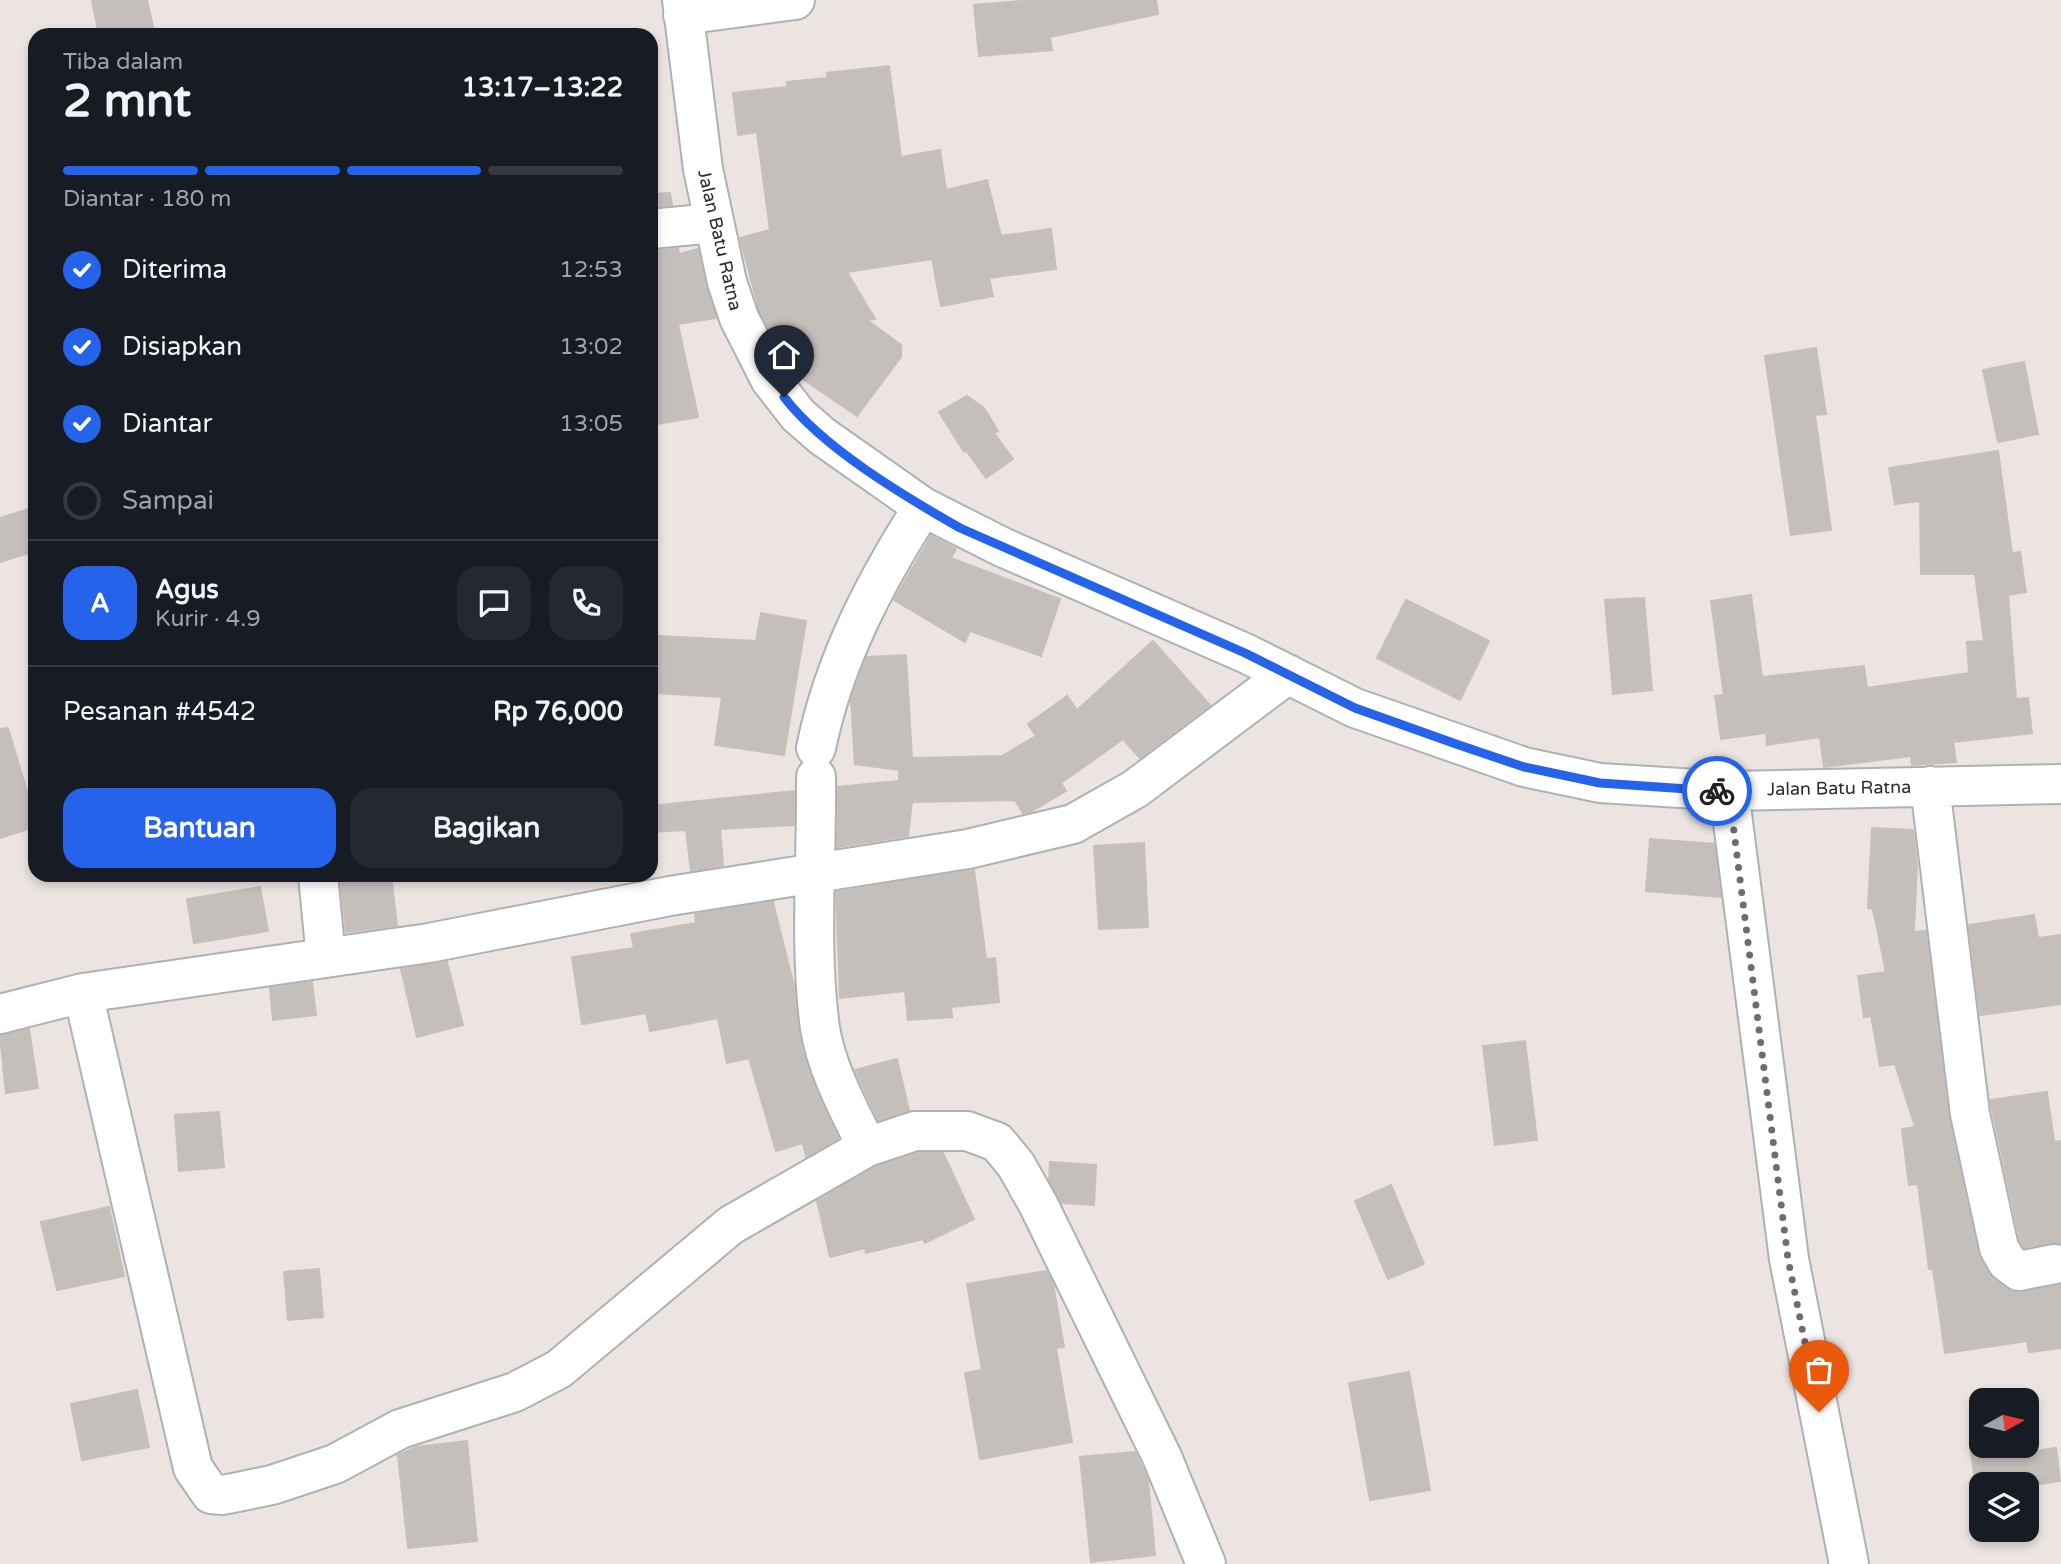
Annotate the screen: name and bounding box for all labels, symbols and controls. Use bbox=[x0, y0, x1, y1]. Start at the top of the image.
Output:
text: Tiba dalam bbox=[63, 48, 183, 76]
text: 13:17–13:22 bbox=[462, 72, 623, 103]
text: 2 mnt bbox=[63, 74, 191, 129]
street label: Jalan Batu Ratna bbox=[693, 167, 747, 313]
text: Diantar · 180 m bbox=[63, 185, 231, 213]
icon: check bbox=[63, 251, 101, 289]
text: Diterima bbox=[122, 254, 227, 285]
text: 12:53 bbox=[559, 256, 623, 284]
pin bbox=[754, 325, 814, 397]
icon: check bbox=[63, 328, 101, 366]
text: Disiapkan bbox=[122, 331, 242, 362]
text: 13:02 bbox=[559, 333, 623, 361]
icon: home bbox=[765, 336, 803, 374]
icon: check bbox=[63, 405, 101, 443]
text: Diantar bbox=[122, 408, 212, 439]
text: 13:05 bbox=[559, 410, 623, 438]
text: Sampai bbox=[122, 485, 214, 516]
button: chat bbox=[457, 566, 531, 640]
button: phone bbox=[549, 566, 623, 640]
text: Agus bbox=[155, 574, 219, 605]
text: A bbox=[90, 588, 110, 619]
text: Kurir · 4.9 bbox=[155, 605, 261, 633]
text: Pesanan #4542 bbox=[63, 696, 256, 727]
text: Rp 76,000 bbox=[493, 696, 623, 727]
courier bbox=[1682, 756, 1752, 826]
icon: bike bbox=[1698, 772, 1736, 810]
street label: Jalan Batu Ratna bbox=[1767, 776, 1911, 800]
button: Bantuan bbox=[63, 788, 336, 868]
button: Bagikan bbox=[350, 788, 623, 868]
pin bbox=[1789, 1340, 1849, 1412]
icon: bag bbox=[1800, 1351, 1838, 1389]
north arrow bbox=[1969, 1388, 2039, 1458]
map controls bbox=[1969, 1388, 2039, 1542]
button: layers bbox=[1969, 1472, 2039, 1542]

